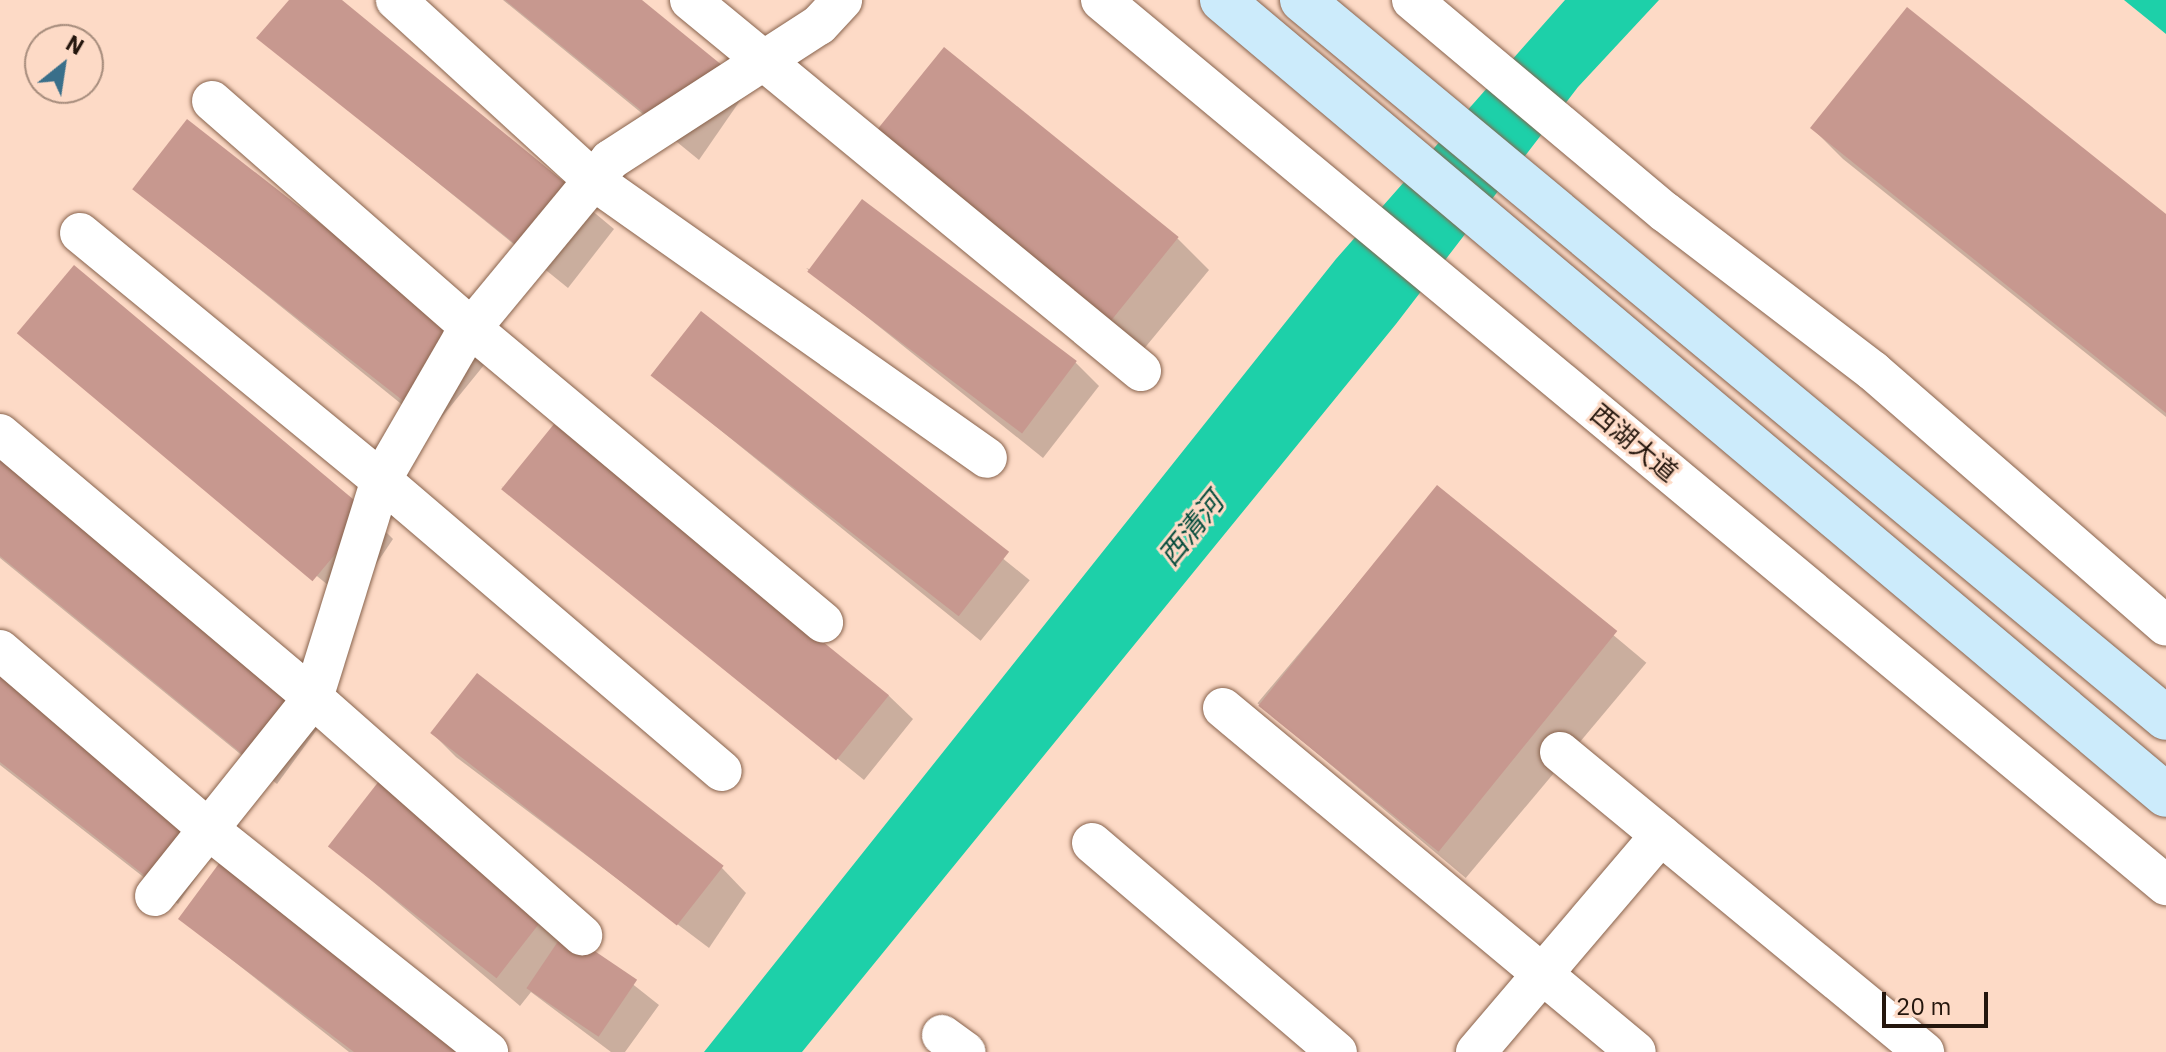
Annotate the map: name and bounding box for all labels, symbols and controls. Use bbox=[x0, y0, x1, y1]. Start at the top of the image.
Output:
north arrow bbox=[24, 24, 104, 104]
text: N bbox=[61, 28, 89, 61]
street label: 西湖大道 bbox=[1584, 398, 1684, 488]
water label: 西清河 bbox=[1152, 486, 1230, 572]
scale bar bbox=[1886, 976, 1992, 1026]
text: 20 m bbox=[1896, 990, 1951, 1022]

